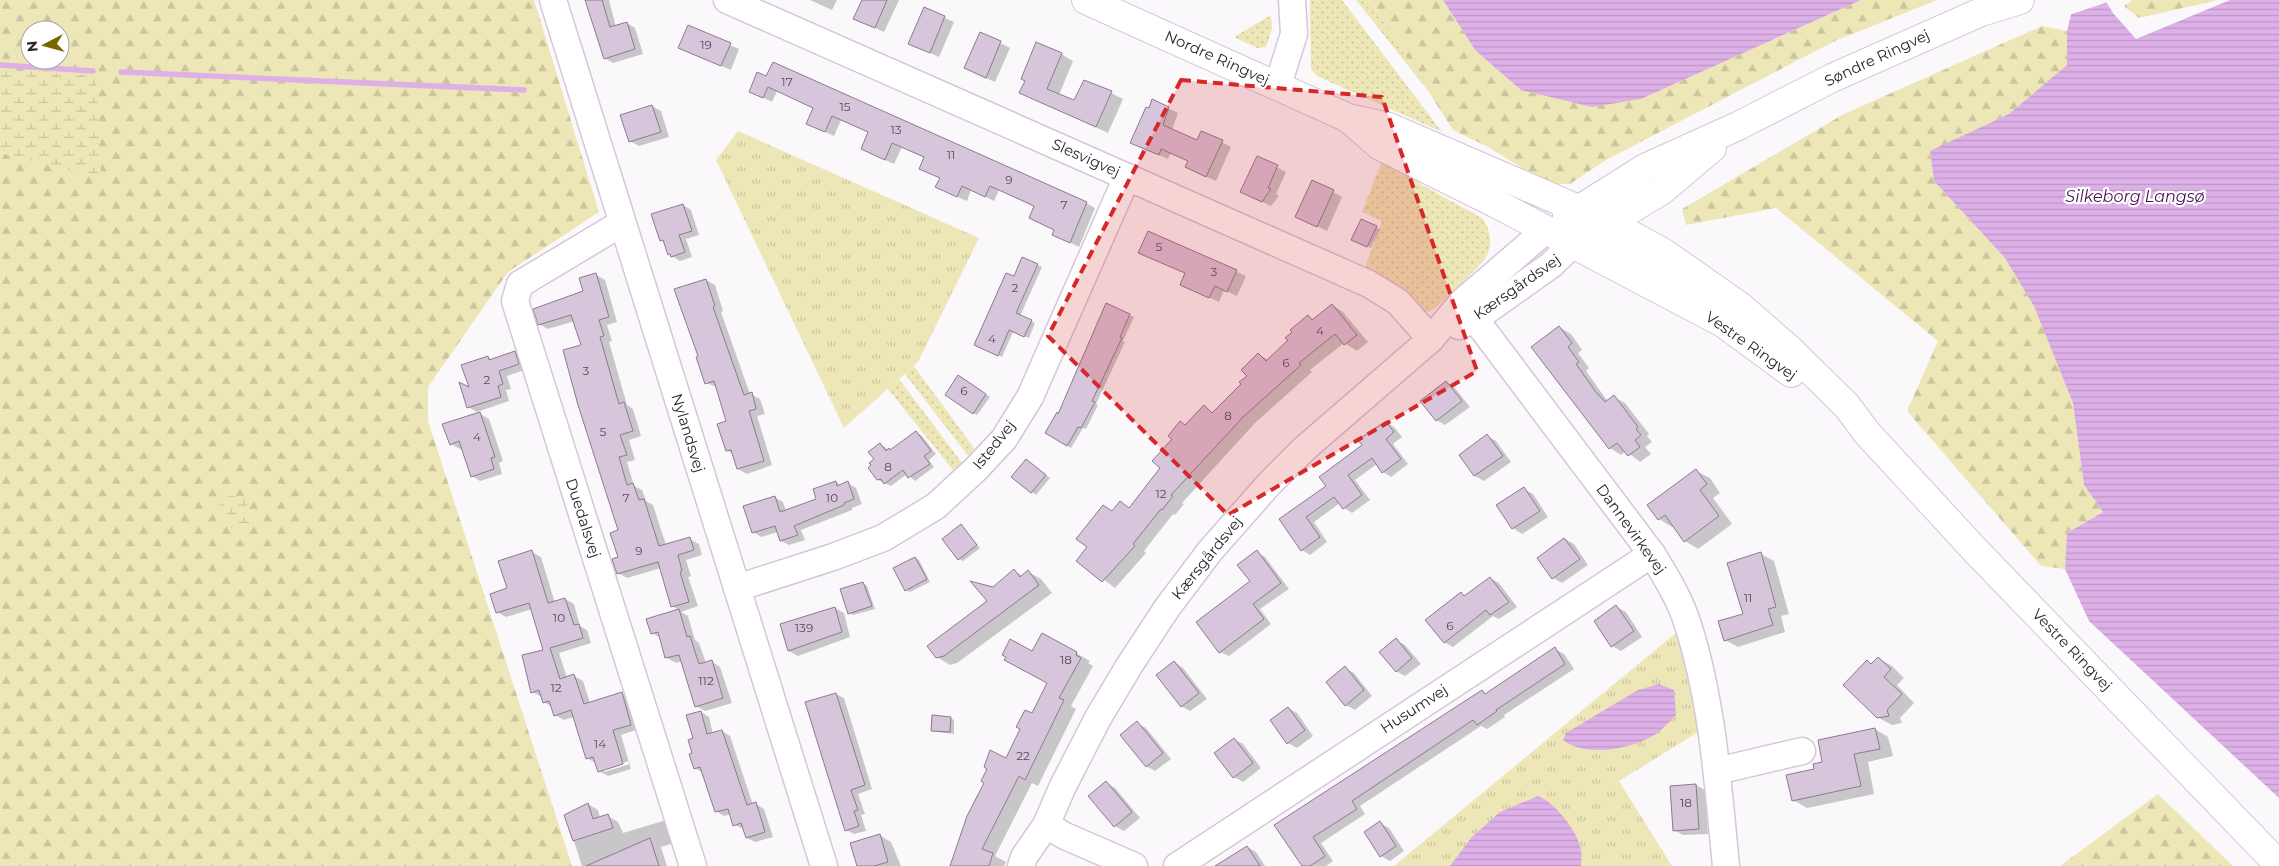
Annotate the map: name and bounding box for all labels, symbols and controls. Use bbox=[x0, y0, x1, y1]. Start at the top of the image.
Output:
north arrow bbox=[20, 20, 70, 70]
street label: Søndre Ringvej bbox=[1821, 25, 1932, 90]
street label: Nordre Ringvej bbox=[1162, 26, 1273, 89]
house number: 19 bbox=[700, 37, 712, 52]
text: N bbox=[23, 40, 42, 53]
house number: 17 bbox=[781, 74, 793, 89]
house number: 15 bbox=[839, 99, 851, 114]
house number: 13 bbox=[890, 122, 902, 137]
street label: Slesvigvej bbox=[1049, 134, 1123, 181]
house number: 11 bbox=[947, 147, 955, 162]
house number: 9 bbox=[1005, 172, 1013, 187]
water label: Silkeborg Langsø bbox=[2065, 187, 2205, 206]
house number: 7 bbox=[1060, 197, 1068, 212]
house number: 5 bbox=[1156, 239, 1163, 254]
street label: Kærsgårdsvej bbox=[1470, 250, 1564, 324]
house number: 3 bbox=[1211, 264, 1218, 279]
house number: 2 bbox=[1012, 280, 1019, 295]
street label: Vestre Ringvej bbox=[1702, 307, 1801, 384]
house number: 4 bbox=[1316, 323, 1324, 338]
house number: 4 bbox=[988, 331, 996, 346]
house number: 6 bbox=[1282, 355, 1290, 370]
house number: 3 bbox=[583, 363, 590, 378]
house number: 2 bbox=[484, 372, 491, 387]
house number: 6 bbox=[960, 383, 968, 398]
street label: Nylandsvej bbox=[667, 391, 710, 475]
house number: 8 bbox=[1224, 408, 1232, 423]
street label: Istedvej bbox=[968, 416, 1019, 473]
house number: 5 bbox=[600, 424, 607, 439]
house number: 4 bbox=[473, 429, 481, 444]
house number: 8 bbox=[884, 459, 892, 474]
street label: Duedalsvej bbox=[562, 476, 605, 560]
street label: Dannevirkevej bbox=[1592, 480, 1671, 578]
house number: 12 bbox=[1155, 486, 1167, 501]
house number: 7 bbox=[622, 490, 630, 505]
house number: 10 bbox=[826, 490, 838, 505]
street label: Kærsgårdsvej bbox=[1167, 512, 1246, 603]
house number: 9 bbox=[635, 543, 643, 558]
house number: 11 bbox=[1744, 590, 1752, 605]
street label: Vestre Ringvej bbox=[2028, 604, 2116, 695]
house number: 10 bbox=[553, 610, 565, 625]
house number: 6 bbox=[1446, 618, 1454, 633]
house number: 139 bbox=[795, 620, 813, 635]
house number: 18 bbox=[1060, 652, 1072, 667]
house number: 112 bbox=[698, 673, 714, 688]
house number: 12 bbox=[550, 680, 562, 695]
street label: Husumvej bbox=[1377, 680, 1451, 737]
house number: 14 bbox=[594, 736, 606, 751]
house number: 22 bbox=[1016, 748, 1030, 763]
house number: 18 bbox=[1680, 795, 1692, 810]

